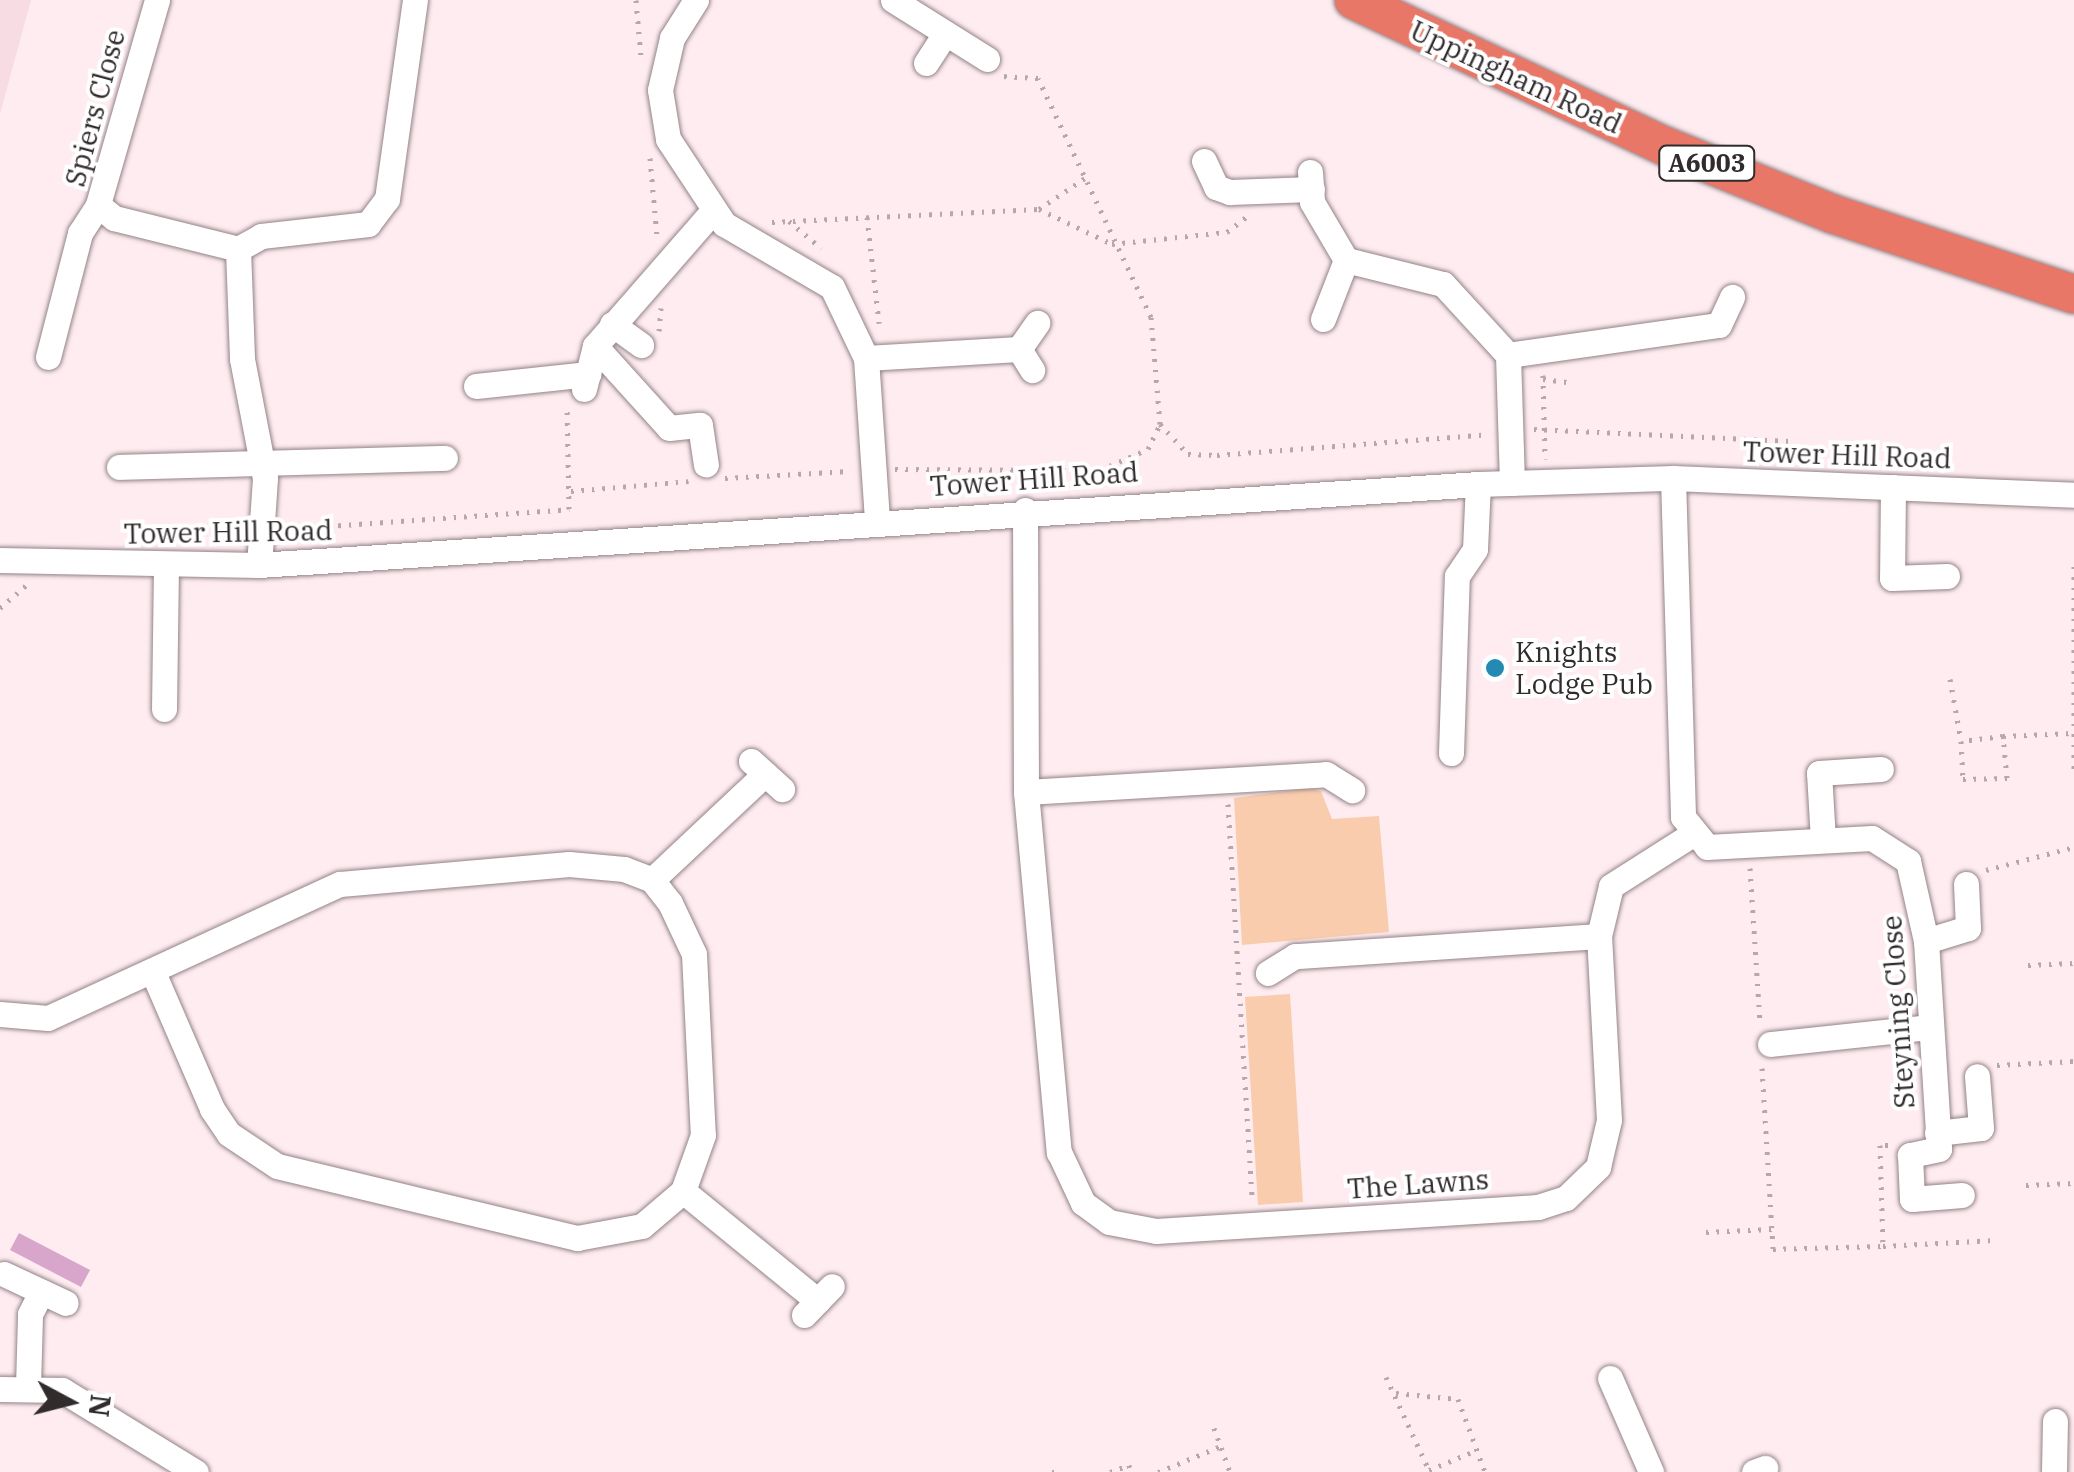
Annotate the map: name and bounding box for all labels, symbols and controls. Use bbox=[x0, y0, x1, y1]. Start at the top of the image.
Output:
street label: Uppingham Road bbox=[1405, 13, 1627, 141]
street label: Spiers Close bbox=[58, 26, 132, 190]
road number: A6003 bbox=[1657, 143, 1757, 183]
street label: Tower Hill Road bbox=[1742, 435, 1952, 475]
street label: Tower Hill Road bbox=[929, 455, 1139, 503]
street label: Tower Hill Road bbox=[123, 513, 333, 551]
place label: Knights Lodge Pub bbox=[1515, 635, 1653, 701]
marker: Knights Lodge Pub bbox=[1484, 657, 1506, 679]
street label: Steyning Close bbox=[1874, 914, 1922, 1110]
street label: The Lawns bbox=[1346, 1162, 1490, 1206]
north arrow bbox=[20, 1352, 120, 1452]
text: N bbox=[81, 1392, 120, 1419]

